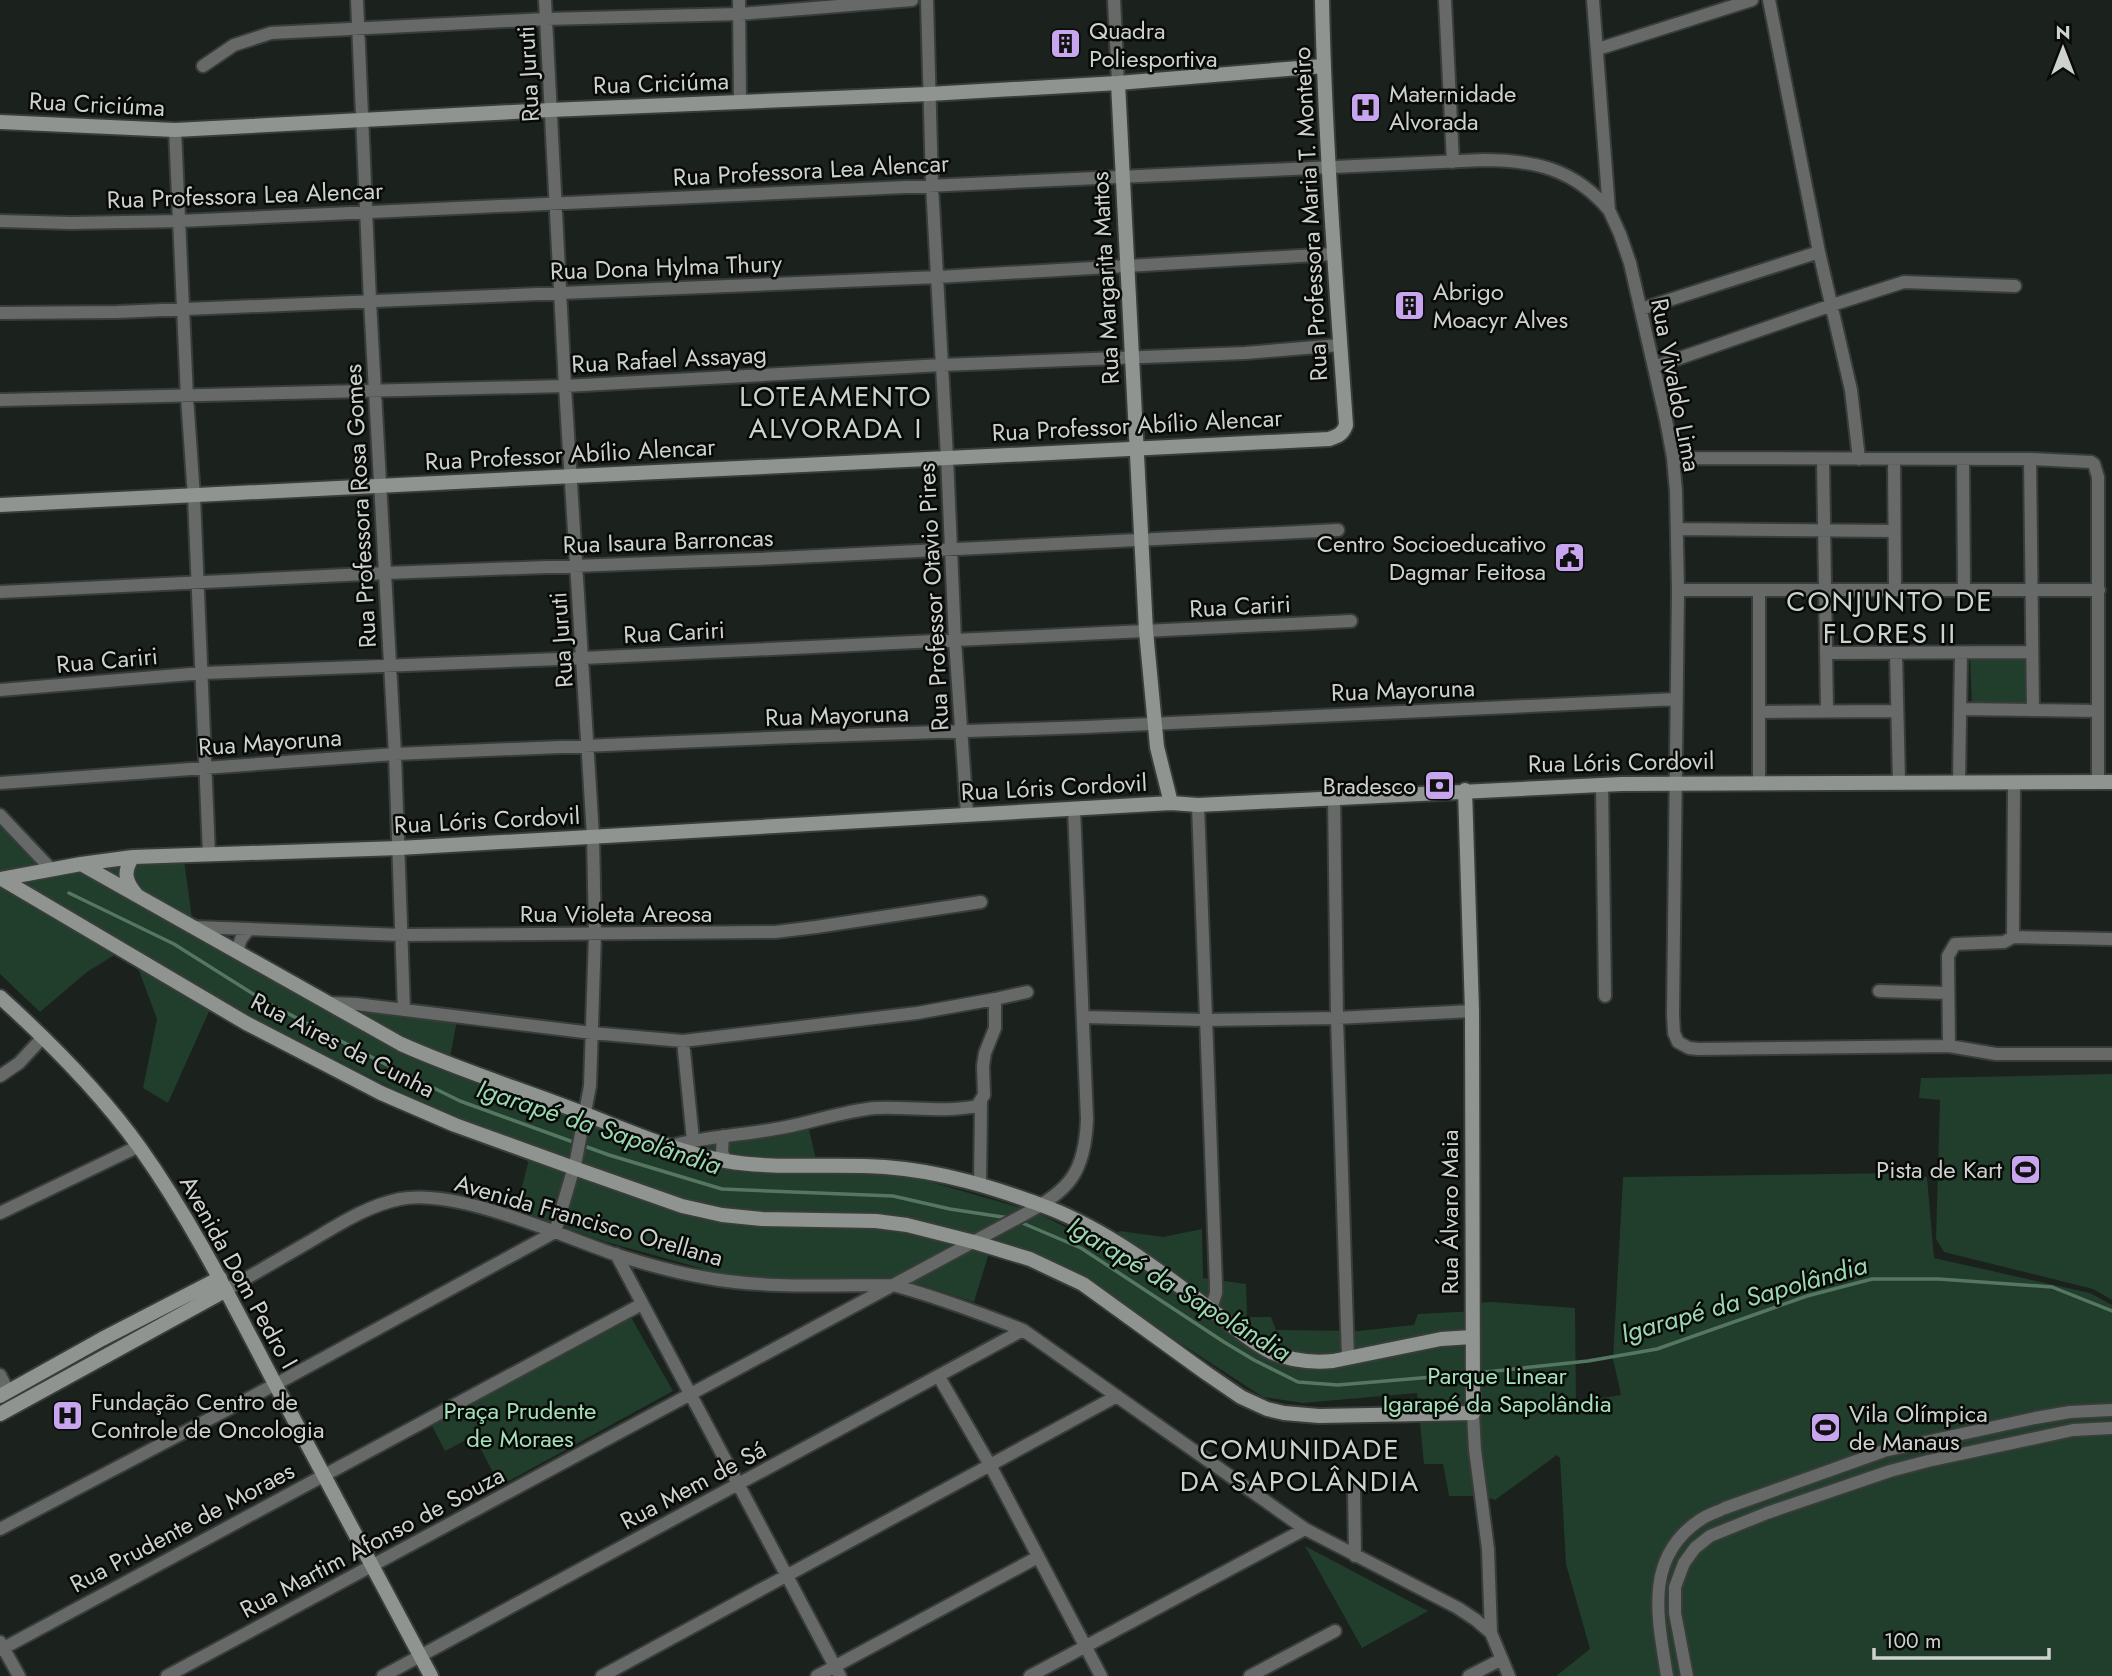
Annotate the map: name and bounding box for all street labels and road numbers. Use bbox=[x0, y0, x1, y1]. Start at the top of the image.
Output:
street label: Rua Juruti bbox=[508, 25, 548, 123]
street label: Rua Professora Maria T. Monteiro bbox=[1284, 46, 1336, 382]
street label: Rua Criciúma bbox=[592, 63, 730, 103]
street label: Rua Criciúma bbox=[28, 83, 166, 125]
street label: Rua Professora Lea Alencar bbox=[672, 145, 951, 195]
street label: Rua Margarita Mattos bbox=[1082, 171, 1128, 385]
street label: Rua Professora Lea Alencar bbox=[106, 173, 385, 217]
street label: Rua Dona Hylma Thury bbox=[549, 245, 783, 289]
street label: Rua Vivaldo Lima bbox=[1642, 295, 1710, 475]
street label: Rua Rafael Assayag bbox=[570, 336, 768, 382]
street label: Rua Professora Rosa Gomes bbox=[335, 363, 385, 649]
street label: Rua Professor Abílio Alencar bbox=[991, 400, 1284, 450]
street label: Rua Professor Abílio Alencar bbox=[424, 429, 717, 479]
street label: Rua Professor Otavio Pires bbox=[909, 462, 957, 732]
street label: Rua Isaura Barroncas bbox=[562, 520, 774, 562]
street label: Rua Cariri bbox=[1188, 586, 1292, 626]
street label: Rua Juruti bbox=[540, 591, 582, 689]
street label: Rua Cariri bbox=[622, 612, 726, 652]
street label: Rua Cariri bbox=[55, 638, 159, 682]
street label: Rua Mayoruna bbox=[1330, 670, 1476, 710]
street label: Rua Mayoruna bbox=[764, 695, 910, 735]
street label: Rua Mayoruna bbox=[197, 720, 343, 764]
street label: Rua Lóris Cordovil bbox=[1527, 743, 1715, 781]
street label: Rua Lóris Cordovil bbox=[960, 765, 1148, 809]
street label: Rua Lóris Cordovil bbox=[393, 798, 581, 842]
street label: Rua Violeta Areosa bbox=[520, 896, 712, 931]
street label: Rua Aires da Cunha bbox=[245, 984, 441, 1106]
street label: Rua Álvaro Maia bbox=[1432, 1129, 1467, 1295]
street label: Avenida Francisco Orellana bbox=[451, 1165, 727, 1275]
street label: Avenida Dom Pedro I bbox=[171, 1169, 307, 1375]
street label: Rua Mem de Sá bbox=[614, 1432, 772, 1538]
street label: Rua Prudente de Moraes bbox=[63, 1453, 301, 1601]
street label: Rua Martim Afonso de Souza bbox=[234, 1457, 510, 1627]

